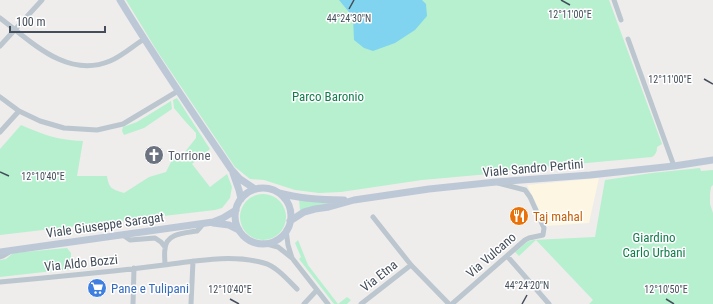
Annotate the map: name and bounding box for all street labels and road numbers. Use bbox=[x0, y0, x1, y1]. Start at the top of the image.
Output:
street label: Viale Sandro Pertini bbox=[482, 156, 584, 180]
street label: Viale Giuseppe Saragat bbox=[45, 209, 165, 241]
street label: Via Vulcano bbox=[463, 229, 519, 281]
street label: Via Aldo Bozzi bbox=[43, 252, 119, 274]
street label: Via Etna bbox=[358, 257, 400, 295]

